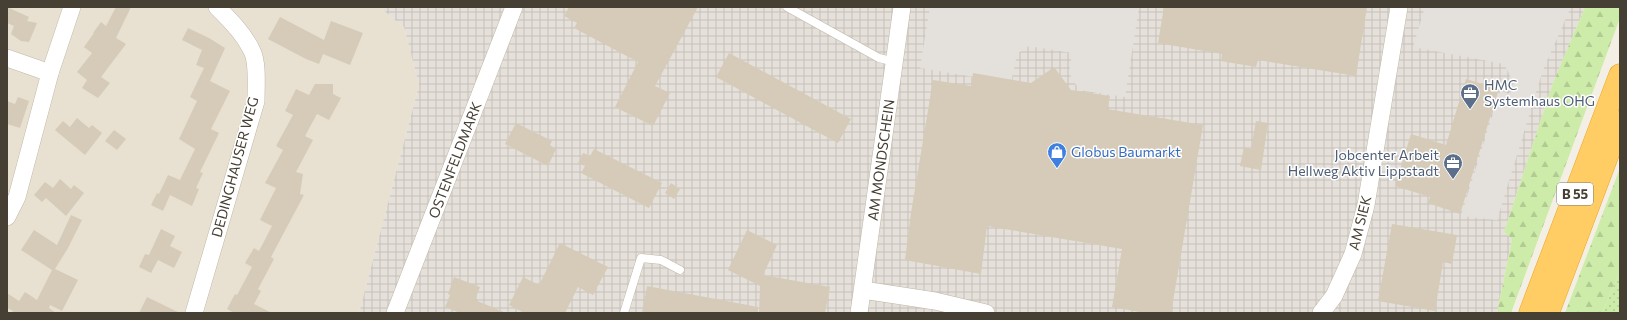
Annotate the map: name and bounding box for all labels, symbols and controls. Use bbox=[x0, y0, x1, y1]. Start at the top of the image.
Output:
place label: HMC Systemhaus OHG bbox=[1484, 76, 1595, 109]
office icon: HMC Systemhaus OHG bbox=[1459, 82, 1481, 110]
street label: DEDINGHAUSER WEG bbox=[208, 95, 261, 239]
street label: AM MONDSCHEIN bbox=[864, 98, 897, 222]
street label: OSTENFELDMARK bbox=[424, 99, 485, 221]
shop icon: Globus Baumarkt bbox=[1046, 141, 1068, 169]
place label: Globus Baumarkt bbox=[1071, 143, 1181, 160]
place label: Jobcenter Arbeit Hellweg Aktiv Lippstadt bbox=[1288, 146, 1439, 179]
office icon: Jobcenter Arbeit Hellweg Aktiv Lippstadt bbox=[1442, 152, 1464, 180]
road number: B 55 bbox=[1557, 183, 1593, 205]
street label: AM SIEK bbox=[1345, 194, 1374, 252]

